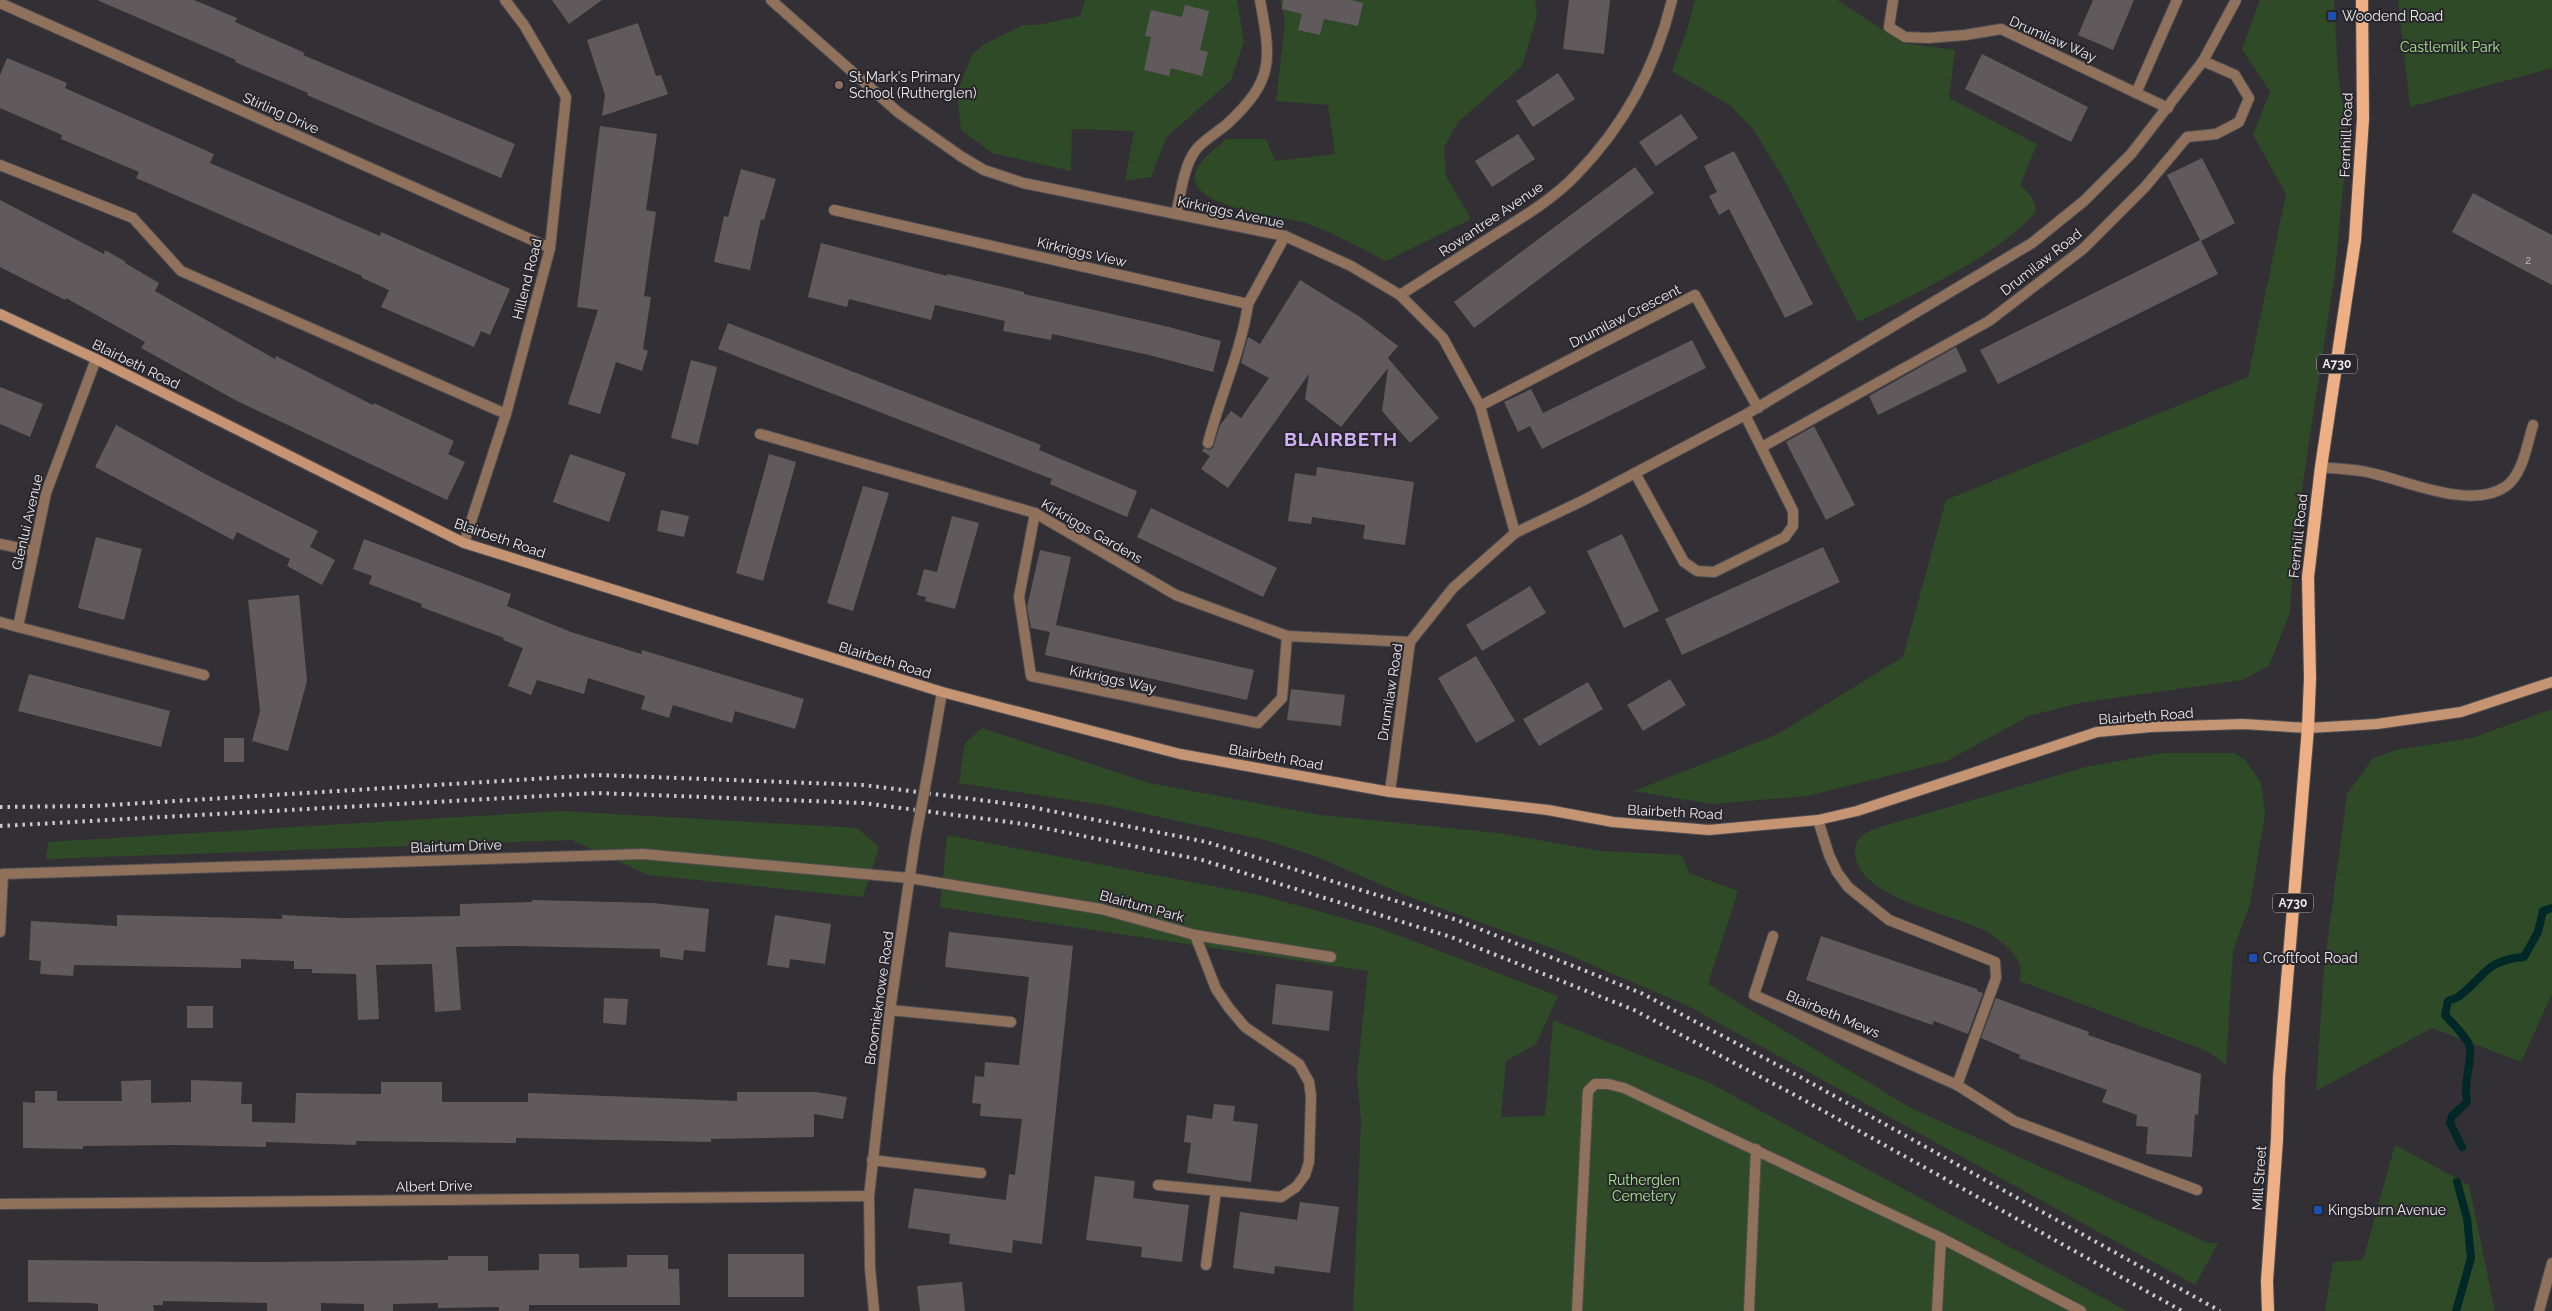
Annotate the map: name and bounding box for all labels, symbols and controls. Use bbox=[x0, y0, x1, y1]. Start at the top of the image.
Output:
place label: Woodend Road bbox=[2342, 8, 2443, 24]
marker: Woodend Road bbox=[2326, 10, 2338, 22]
street label: Drumilaw Way bbox=[2007, 13, 2099, 65]
park label: Castlemilk Park bbox=[2400, 39, 2501, 55]
place label: St Mark's Primary School (Rutherglen) bbox=[849, 69, 977, 101]
marker: St Mark's Primary School (Rutherglen) bbox=[833, 79, 845, 91]
street label: Stirling Drive bbox=[240, 89, 322, 137]
street label: Fernhill Road bbox=[2337, 92, 2355, 178]
street label: Rowantree Avenue bbox=[1436, 178, 1546, 260]
street label: Kirkriggs Avenue bbox=[1176, 193, 1286, 231]
street label: Drumilaw Road bbox=[1997, 225, 2085, 299]
street label: Kirkriggs View bbox=[1036, 234, 1129, 270]
street label: Hillend Road bbox=[509, 237, 545, 321]
house number: 2 bbox=[2525, 254, 2531, 267]
street label: Drumilaw Crescent bbox=[1567, 281, 1684, 351]
street label: Blairbeth Road bbox=[90, 336, 182, 392]
road number: A730 bbox=[2317, 354, 2357, 374]
district label: BLAIRBETH bbox=[1284, 428, 1398, 450]
street label: Glenlui Avenue bbox=[8, 473, 46, 571]
street label: Fernhill Road bbox=[2286, 493, 2310, 579]
street label: Kirkriggs Gardens bbox=[1039, 496, 1146, 567]
street label: Blairbeth Road bbox=[452, 515, 548, 561]
street label: Blairbeth Road bbox=[837, 638, 933, 682]
street label: Drumilaw Road bbox=[1374, 642, 1406, 742]
street label: Kirkriggs Way bbox=[1068, 662, 1158, 696]
street label: Blairbeth Road bbox=[2098, 705, 2194, 727]
street label: Blairbeth Road bbox=[1228, 741, 1324, 773]
street label: Blairbeth Road bbox=[1627, 802, 1723, 822]
street label: Blairtum Drive bbox=[410, 836, 502, 856]
street label: Blairtum Park bbox=[1098, 887, 1187, 925]
road number: A730 bbox=[2273, 894, 2313, 912]
street label: Broomieknowe Road bbox=[862, 930, 896, 1066]
place label: Croftfoot Road bbox=[2263, 950, 2358, 966]
marker: Croftfoot Road bbox=[2247, 952, 2259, 964]
street label: Blairbeth Mews bbox=[1784, 987, 1882, 1041]
street label: Mill Street bbox=[2249, 1145, 2269, 1211]
park label: Rutherglen Cemetery bbox=[1608, 1172, 1680, 1204]
street label: Albert Drive bbox=[396, 1177, 472, 1195]
place label: Kingsburn Avenue bbox=[2328, 1202, 2446, 1218]
marker: Kingsburn Avenue bbox=[2312, 1204, 2324, 1216]

